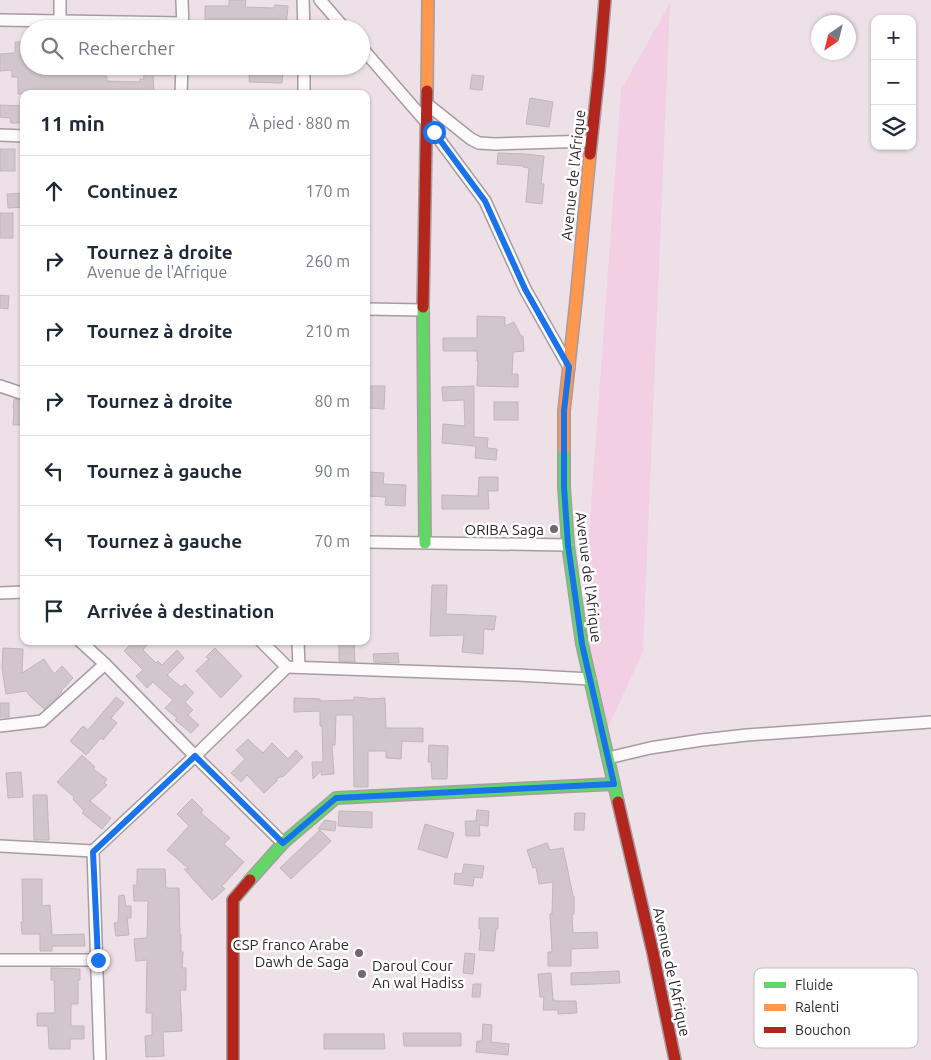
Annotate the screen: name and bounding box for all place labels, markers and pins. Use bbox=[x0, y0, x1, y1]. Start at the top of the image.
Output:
place label: ORIBA Saga bbox=[465, 521, 544, 538]
marker: ORIBA Saga bbox=[548, 523, 560, 535]
place label: CSP franco Arabe Dawh de Saga bbox=[232, 936, 349, 970]
marker: CSP franco Arabe Dawh de Saga bbox=[353, 947, 365, 959]
place label: Daroul Cour An wal Hadiss bbox=[372, 957, 464, 991]
marker: Daroul Cour An wal Hadiss bbox=[356, 968, 368, 980]

